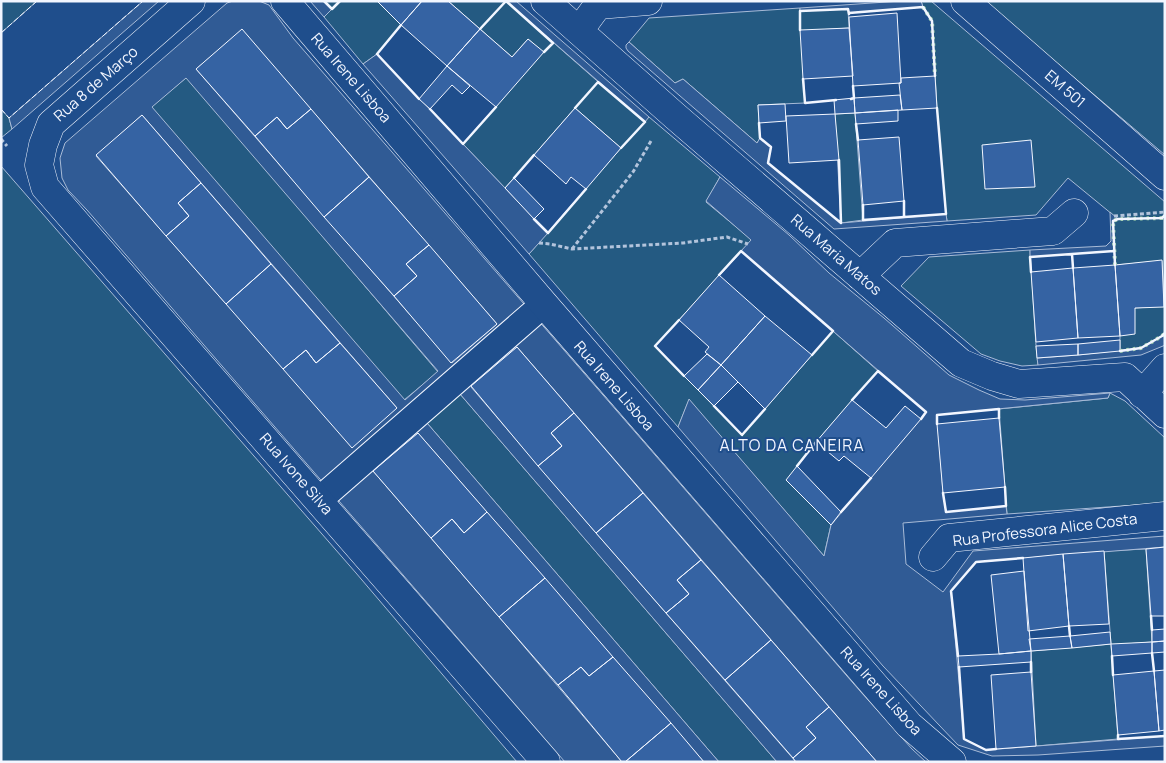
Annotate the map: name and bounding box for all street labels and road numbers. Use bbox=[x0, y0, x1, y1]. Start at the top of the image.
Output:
street label: Rua Irene Lisboa bbox=[306, 28, 396, 127]
street label: Rua 8 de Março bbox=[49, 41, 142, 126]
street label: EM 501 bbox=[1040, 65, 1090, 112]
street label: Rua Maria Matos bbox=[786, 209, 886, 300]
street label: Rua Irene Lisboa bbox=[569, 336, 659, 435]
street label: Rua Ivone Silva bbox=[255, 428, 338, 519]
street label: Rua Professora Alice Costa bbox=[951, 508, 1138, 551]
street label: Rua Irene Lisboa bbox=[836, 642, 927, 740]

